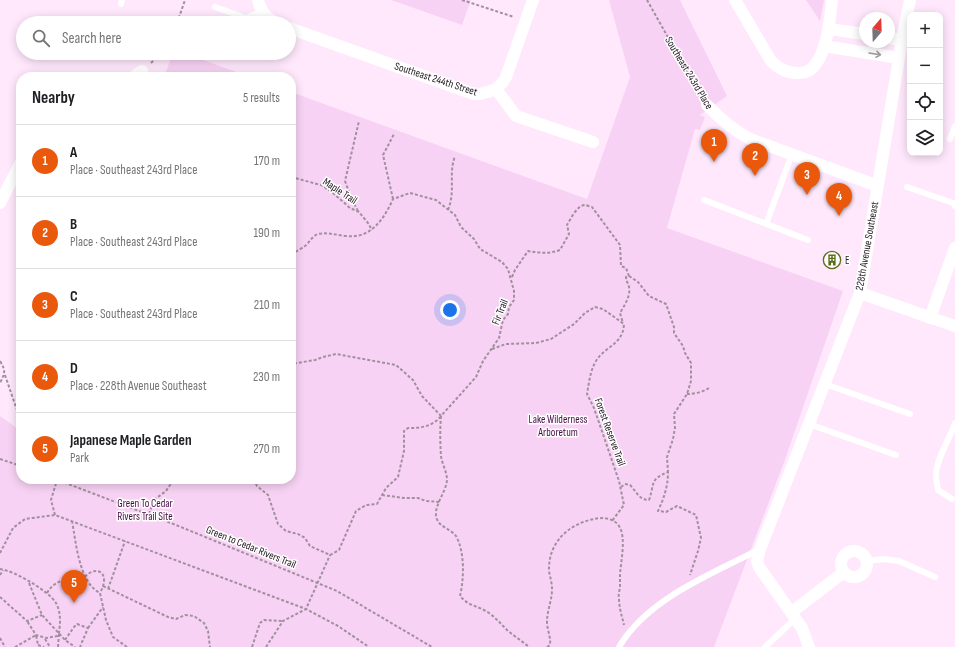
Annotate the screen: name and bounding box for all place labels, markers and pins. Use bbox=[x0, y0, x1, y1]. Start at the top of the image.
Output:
pin: 1 bbox=[701, 129, 727, 162]
pin: 2 bbox=[742, 143, 768, 176]
pin: 3 bbox=[794, 162, 820, 195]
pin: 4 bbox=[826, 183, 852, 216]
building icon: E bbox=[822, 250, 842, 270]
place label: E bbox=[845, 254, 850, 267]
pin: 5 bbox=[61, 570, 87, 603]

